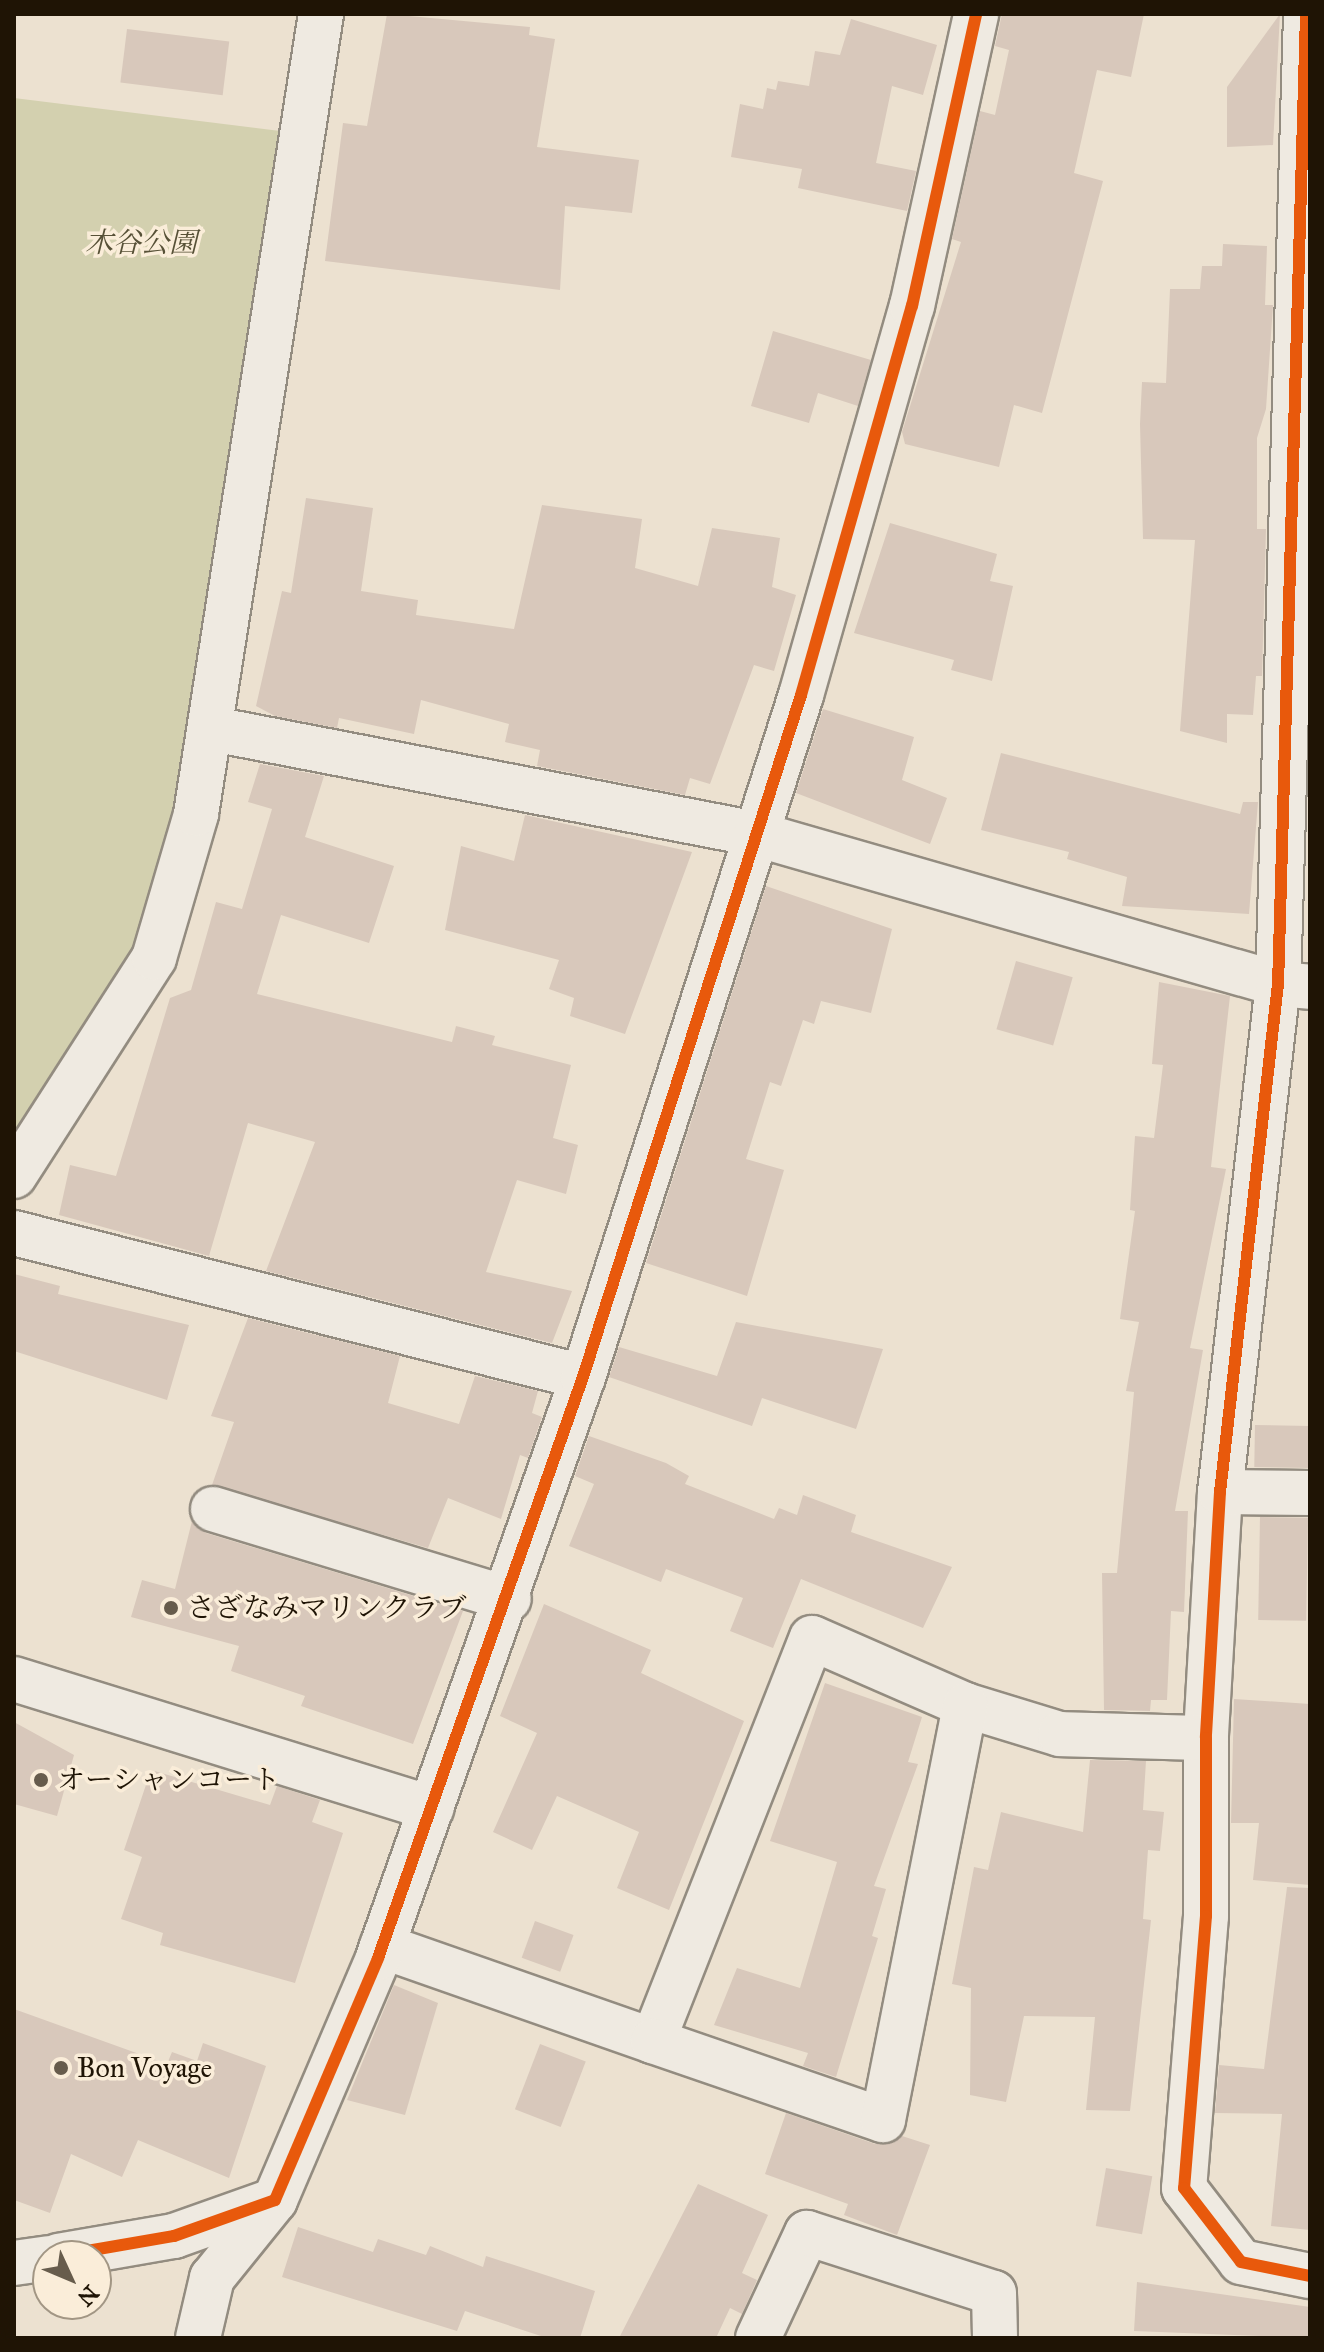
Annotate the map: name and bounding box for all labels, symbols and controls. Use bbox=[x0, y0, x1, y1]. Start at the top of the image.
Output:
park label: 木谷公園 bbox=[85, 226, 197, 260]
place label: さざなみマリンクラブ bbox=[187, 1591, 467, 1625]
marker: さざなみマリンクラブ bbox=[162, 1599, 180, 1617]
place label: オーシャンコート bbox=[57, 1763, 281, 1797]
marker: オーシャンコート bbox=[32, 1771, 50, 1789]
place label: Bon Voyage bbox=[77, 2051, 212, 2085]
marker: Bon Voyage bbox=[52, 2059, 70, 2077]
north arrow bbox=[32, 2240, 112, 2320]
text: N bbox=[72, 2280, 104, 2312]

